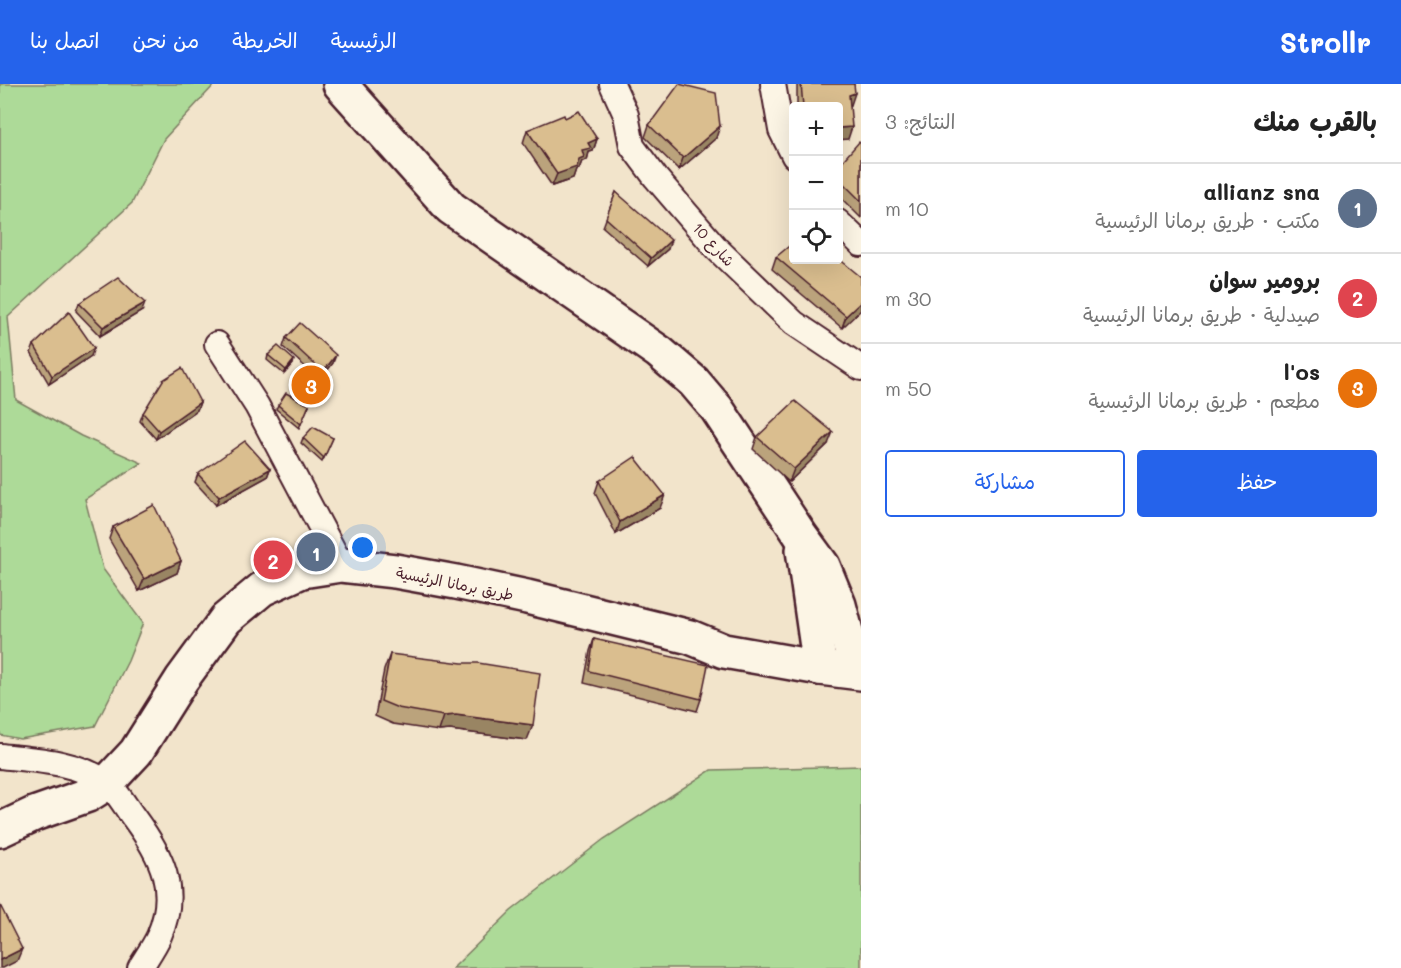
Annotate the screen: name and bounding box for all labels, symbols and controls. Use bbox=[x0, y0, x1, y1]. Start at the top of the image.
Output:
text: Strollr bbox=[1280, 24, 1371, 60]
text: اتصل بنا bbox=[30, 26, 100, 53]
text: من نحن bbox=[133, 26, 199, 53]
text: الخريطة bbox=[232, 26, 298, 53]
text: الرئيسية bbox=[331, 26, 397, 53]
map controls bbox=[789, 102, 843, 264]
button: + bbox=[789, 102, 843, 156]
text: بالقرب منك bbox=[1254, 104, 1377, 138]
text: النتائج: 3 bbox=[885, 108, 955, 134]
button: − bbox=[789, 156, 843, 210]
text: allianz sna bbox=[1203, 177, 1320, 206]
text: 10 m bbox=[885, 195, 929, 221]
text: 1 bbox=[1353, 195, 1362, 221]
text: مكتب · طريق برمانا الرئيسية bbox=[1095, 207, 1320, 233]
button: locate bbox=[789, 210, 843, 264]
street label: شارع 10 bbox=[688, 218, 739, 271]
text: برومير سوان bbox=[1209, 265, 1320, 294]
text: 30 m bbox=[885, 285, 931, 311]
text: 2 bbox=[1352, 285, 1363, 311]
text: صيدلية · طريق برمانا الرئيسية bbox=[1083, 301, 1320, 327]
text: l'os bbox=[1284, 357, 1320, 386]
pin: 3 bbox=[292, 362, 330, 408]
text: 50 m bbox=[885, 375, 931, 401]
text: 3 bbox=[1352, 375, 1364, 401]
text: مطعم · طريق برمانا الرئيسية bbox=[1089, 387, 1320, 413]
button: مشاركة bbox=[885, 450, 1125, 517]
button: حفظ bbox=[1137, 450, 1377, 517]
pin: 1 bbox=[296, 530, 336, 574]
your location bbox=[348, 533, 377, 562]
pin: 2 bbox=[254, 538, 292, 582]
street label: طريق برمانا الرئيسية bbox=[394, 562, 516, 604]

